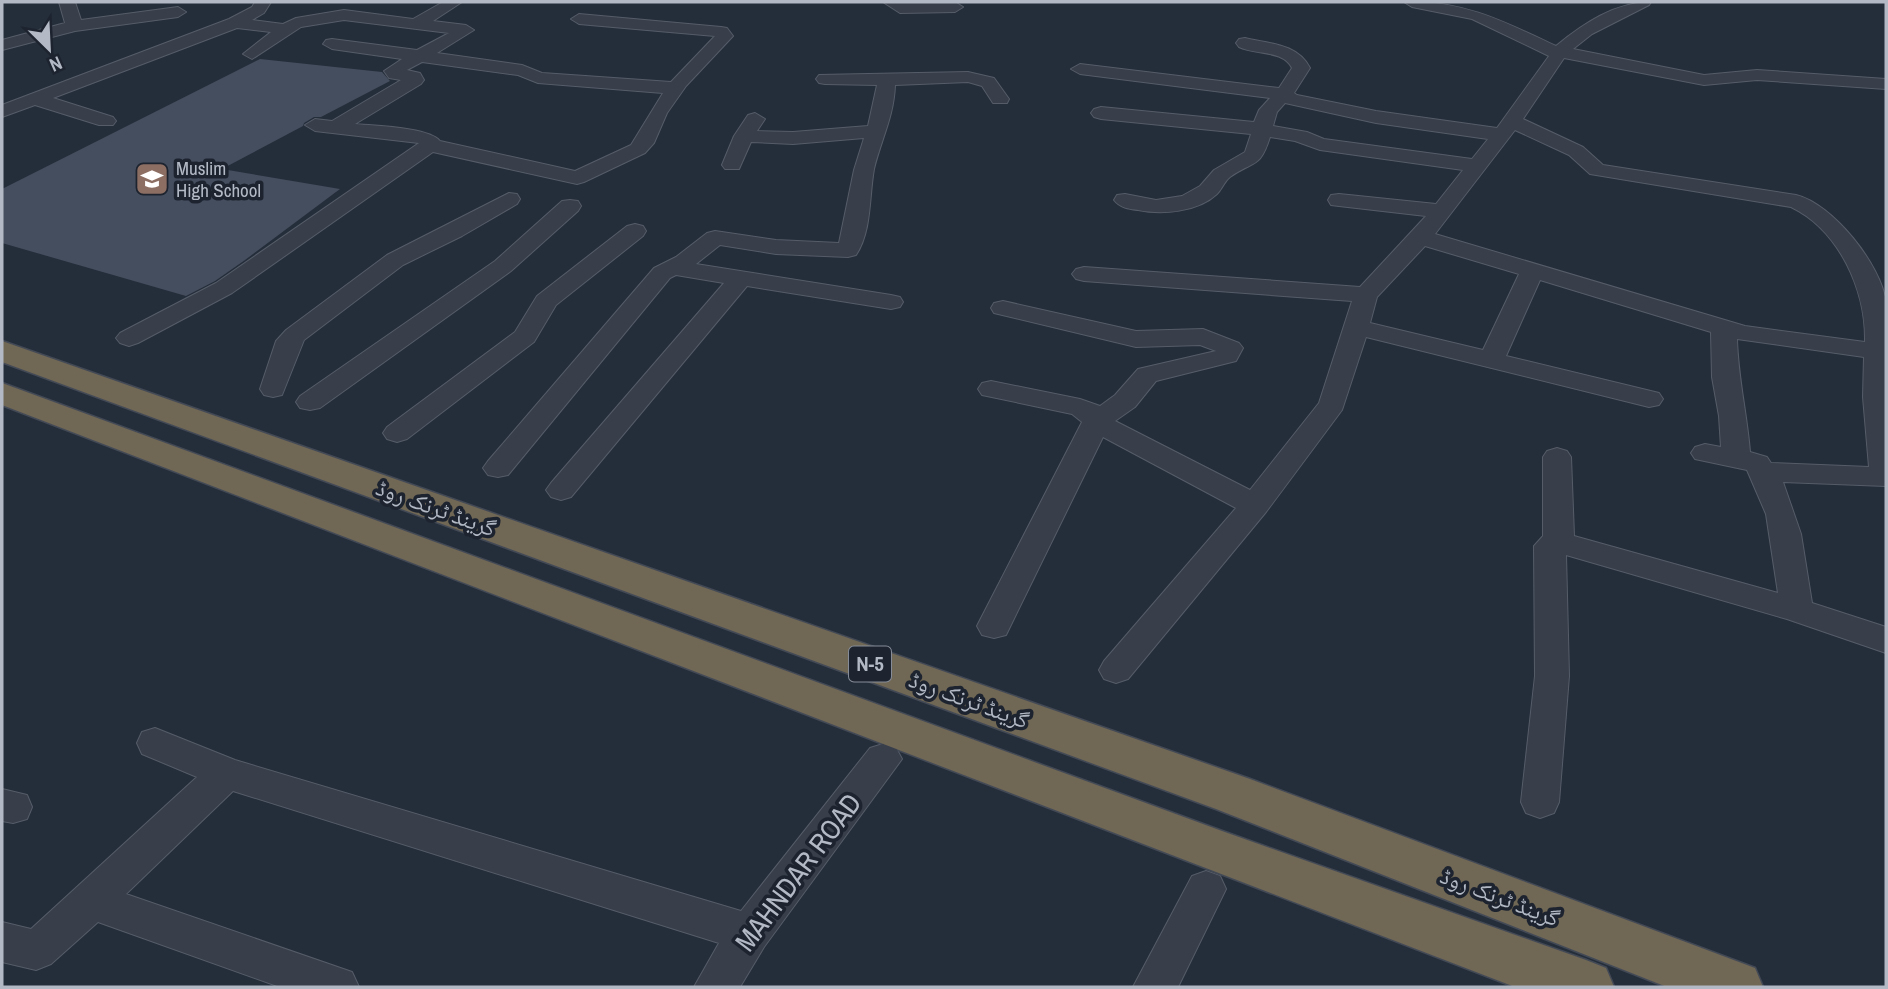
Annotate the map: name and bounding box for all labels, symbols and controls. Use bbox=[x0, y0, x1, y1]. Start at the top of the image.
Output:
north arrow bbox=[14, 14, 84, 84]
text: N bbox=[45, 50, 66, 79]
place label: Muslim High School bbox=[176, 155, 261, 203]
school or university icon: Muslim High School bbox=[133, 160, 171, 198]
street label: گرینڈ ٹرنک روڈ bbox=[372, 472, 501, 544]
road number: N-5 bbox=[849, 646, 891, 682]
street label: گرینڈ ٹرنک روڈ bbox=[905, 664, 1034, 736]
street label: MAHNDAR ROAD bbox=[726, 785, 870, 959]
street label: گرینڈ ٹرنک روڈ bbox=[1436, 860, 1565, 934]

